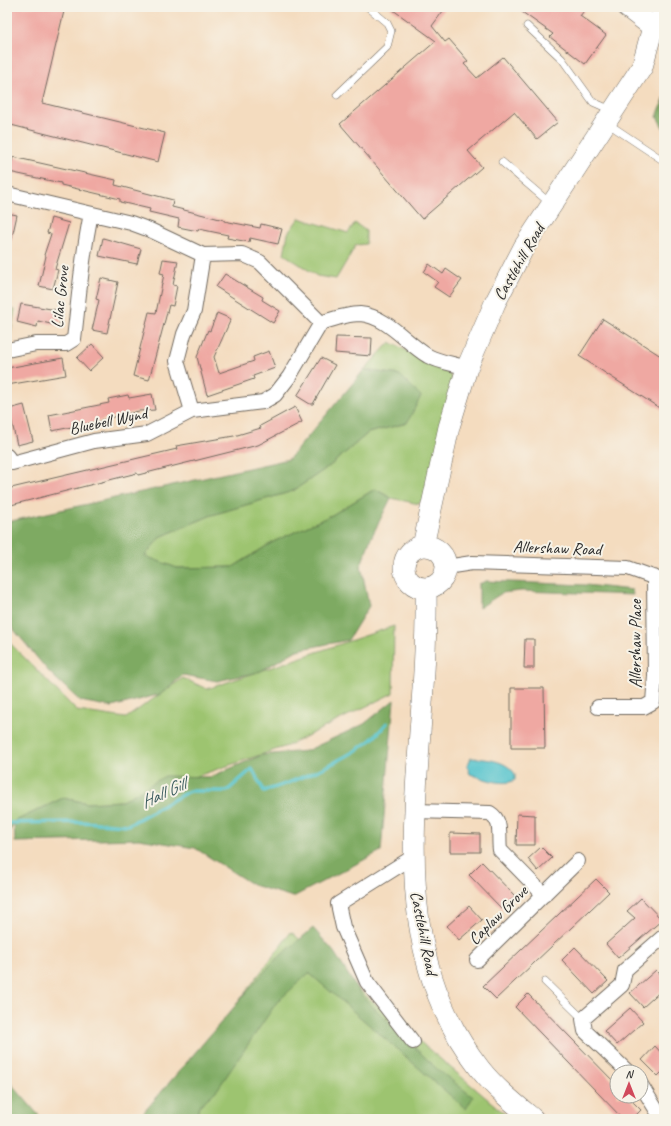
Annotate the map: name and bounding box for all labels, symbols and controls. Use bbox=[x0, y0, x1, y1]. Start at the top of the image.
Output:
street label: Castlehill Road bbox=[489, 218, 550, 304]
street label: Lilac Grove bbox=[46, 264, 74, 329]
street label: Bluebell Wynd bbox=[67, 402, 151, 439]
street label: Allershaw Road bbox=[513, 536, 604, 560]
street label: Allershaw Place bbox=[625, 598, 646, 688]
water label: Hall Gill bbox=[137, 771, 194, 813]
street label: Caplaw Grove bbox=[464, 880, 533, 949]
street label: Castlehill Road bbox=[406, 889, 443, 979]
north arrow bbox=[609, 1064, 649, 1104]
text: N bbox=[626, 1067, 635, 1081]

